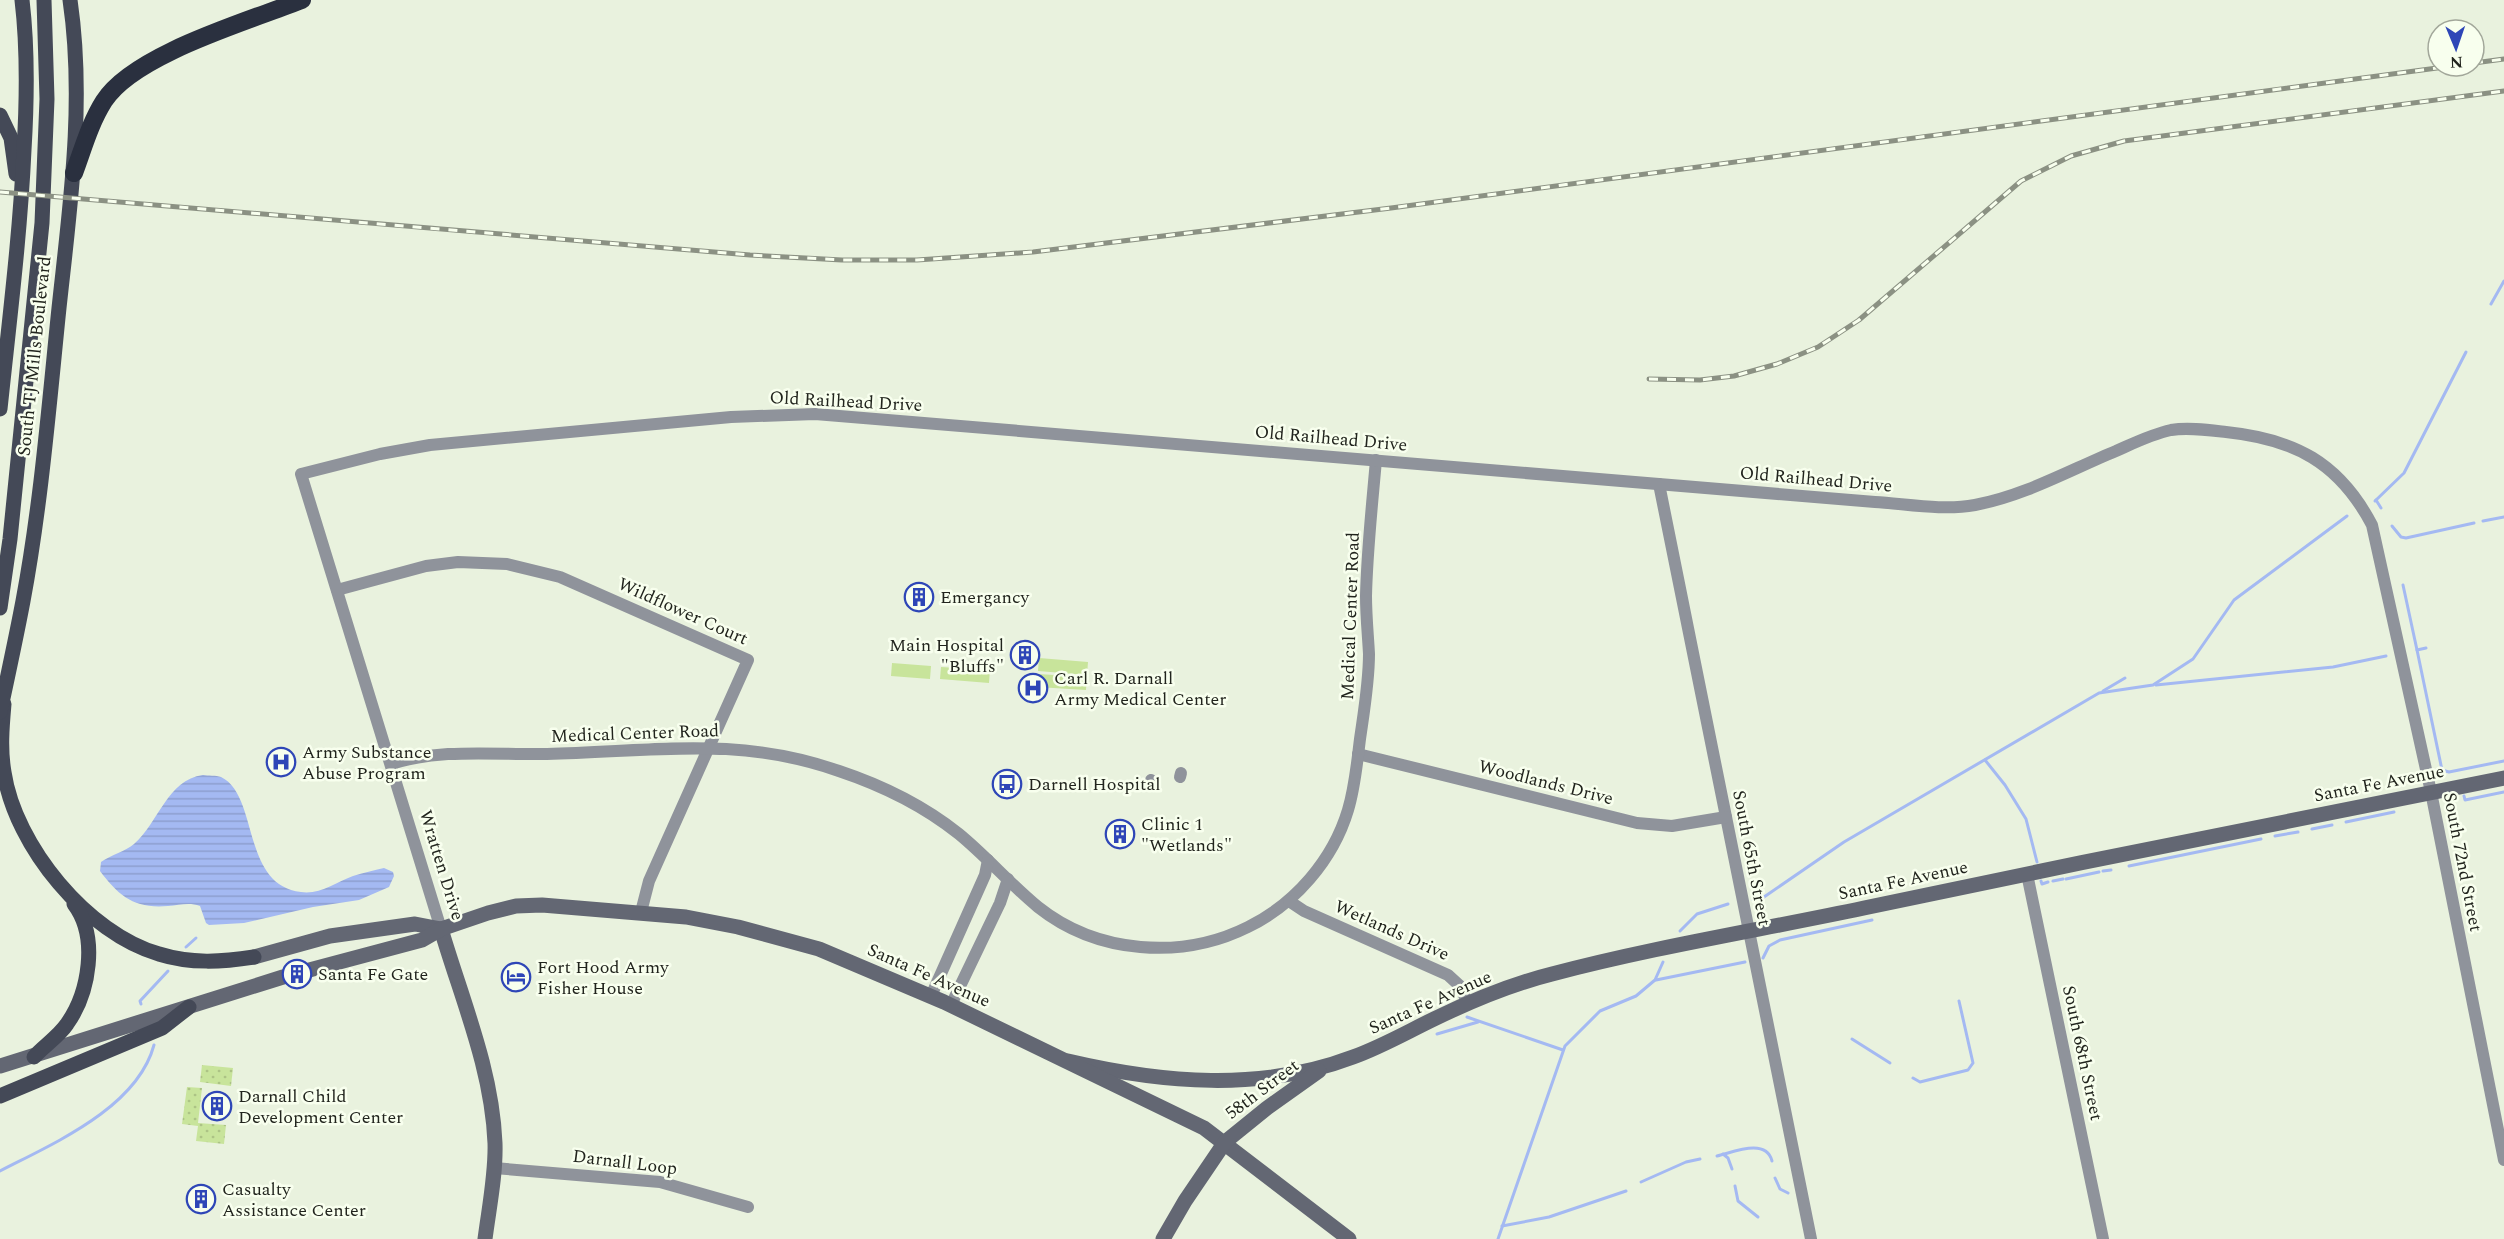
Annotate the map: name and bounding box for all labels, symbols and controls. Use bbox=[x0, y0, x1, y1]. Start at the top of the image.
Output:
north arrow bbox=[2426, 18, 2486, 78]
text: N bbox=[2450, 50, 2463, 74]
street label: South TJ Mills Boulevard bbox=[11, 255, 58, 457]
street label: Old Railhead Drive bbox=[769, 384, 923, 419]
street label: Old Railhead Drive bbox=[1254, 418, 1408, 459]
street label: Old Railhead Drive bbox=[1739, 459, 1893, 500]
street label: Medical Center Road bbox=[1334, 531, 1367, 701]
street label: Wildflower Court bbox=[613, 571, 752, 652]
building icon: Emergancy bbox=[903, 581, 935, 613]
place label: Emergancy bbox=[940, 584, 1031, 611]
place label: Main Hospital "Bluffs" bbox=[889, 632, 1004, 680]
building icon: Main Hospital "Bluffs" bbox=[1009, 639, 1041, 671]
place label: Carl R. Darnall Army Medical Center bbox=[1054, 665, 1226, 713]
hospital icon: Carl R. Darnall Army Medical Center bbox=[1017, 672, 1049, 704]
street label: Medical Center Road bbox=[550, 717, 720, 750]
place label: Army Substance Abuse Program bbox=[302, 739, 431, 787]
hospital icon: Army Substance Abuse Program bbox=[265, 746, 297, 778]
street label: Woodlands Drive bbox=[1476, 753, 1616, 812]
street label: Santa Fe Avenue bbox=[2312, 758, 2446, 809]
bus stop icon: Darnell Hospital bbox=[991, 768, 1023, 800]
place label: Darnell Hospital bbox=[1028, 771, 1160, 798]
street label: South 65th Street bbox=[1725, 788, 1778, 928]
street label: South 72nd Street bbox=[2436, 790, 2489, 934]
street label: Wratten Drive bbox=[412, 807, 471, 924]
place label: Clinic 1 "Wetlands" bbox=[1141, 811, 1232, 859]
building icon: Clinic 1 "Wetlands" bbox=[1104, 818, 1136, 850]
street label: Santa Fe Avenue bbox=[1836, 854, 1970, 907]
street label: Wetlands Drive bbox=[1330, 893, 1454, 968]
street label: Santa Fe Avenue bbox=[863, 936, 995, 1015]
place label: Fort Hood Army Fisher House bbox=[537, 954, 670, 1002]
building icon: Santa Fe Gate bbox=[281, 958, 313, 990]
place label: Santa Fe Gate bbox=[318, 961, 428, 988]
hotel icon: Fort Hood Army Fisher House bbox=[500, 961, 532, 993]
street label: Santa Fe Avenue bbox=[1364, 963, 1496, 1042]
street label: South 68th Street bbox=[2055, 983, 2110, 1123]
street label: 58th Street bbox=[1220, 1053, 1305, 1126]
place label: Darnall Child Development Center bbox=[238, 1083, 403, 1131]
building icon: Darnall Child Development Center bbox=[201, 1090, 233, 1122]
street label: Darnall Loop bbox=[571, 1143, 679, 1182]
place label: Casualty Assistance Center bbox=[222, 1176, 366, 1224]
building icon: Casualty Assistance Center bbox=[185, 1183, 217, 1215]

